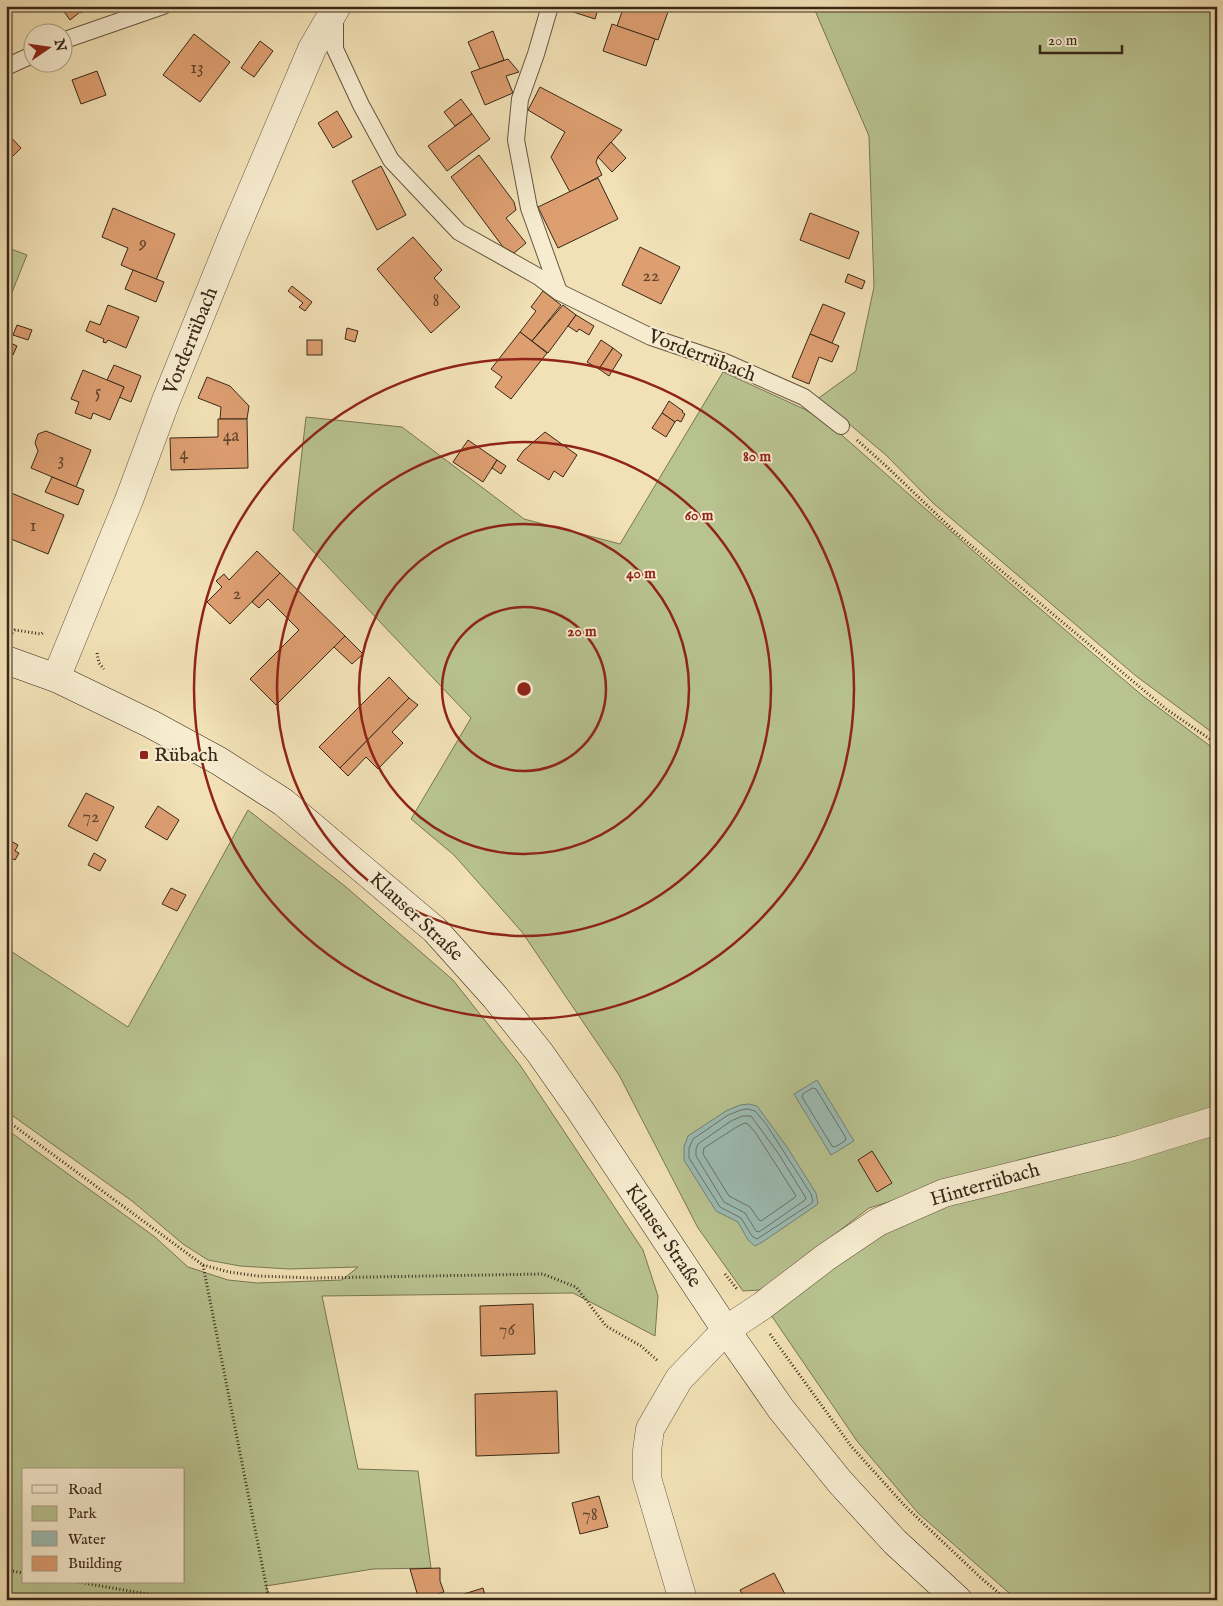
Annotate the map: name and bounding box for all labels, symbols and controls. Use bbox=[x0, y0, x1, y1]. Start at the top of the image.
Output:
north arrow bbox=[22, 22, 72, 72]
scale bar bbox=[1040, 22, 1123, 54]
text: 20 m bbox=[1048, 31, 1078, 50]
text: N bbox=[49, 36, 70, 53]
house number: 13 bbox=[190, 57, 204, 80]
house number: 9 bbox=[138, 232, 147, 255]
house number: 22 bbox=[643, 265, 659, 288]
street label: Vorderrübach bbox=[158, 283, 224, 399]
house number: 8 bbox=[432, 290, 440, 313]
street label: Vorderrübach bbox=[644, 324, 760, 388]
house number: 5 bbox=[95, 381, 102, 404]
house number: 4a bbox=[223, 425, 240, 448]
house number: 4 bbox=[180, 443, 189, 466]
text: 80 m bbox=[743, 447, 771, 466]
house number: 3 bbox=[58, 449, 64, 472]
text: 60 m bbox=[685, 506, 714, 525]
house number: 1 bbox=[30, 515, 36, 538]
text: 40 m bbox=[626, 564, 656, 583]
house number: 2 bbox=[233, 583, 241, 606]
text: 20 m bbox=[567, 622, 597, 641]
centre of rings bbox=[515, 680, 533, 698]
place label: Rübach bbox=[154, 743, 218, 768]
marker: Rübach bbox=[138, 749, 150, 761]
house number: 72 bbox=[83, 806, 99, 829]
street label: Klauser Straße bbox=[364, 867, 468, 967]
street label: Hinterrübach bbox=[927, 1157, 1043, 1213]
street label: Klauser Straße bbox=[619, 1179, 707, 1293]
house number: 76 bbox=[499, 1319, 515, 1342]
legend bbox=[22, 1468, 185, 1584]
text: Road bbox=[68, 1480, 103, 1499]
text: Park bbox=[68, 1504, 98, 1523]
house number: 78 bbox=[582, 1504, 598, 1527]
text: Water bbox=[68, 1530, 106, 1549]
text: Building bbox=[68, 1554, 123, 1573]

